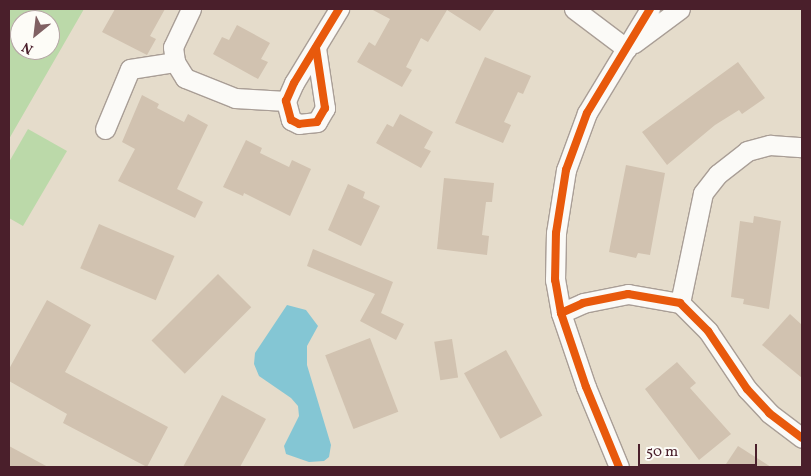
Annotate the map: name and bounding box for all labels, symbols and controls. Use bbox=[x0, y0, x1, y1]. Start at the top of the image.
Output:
north arrow bbox=[10, 10, 60, 60]
text: N bbox=[19, 37, 37, 58]
scale bar bbox=[641, 434, 760, 466]
text: 50 m bbox=[646, 442, 678, 463]

